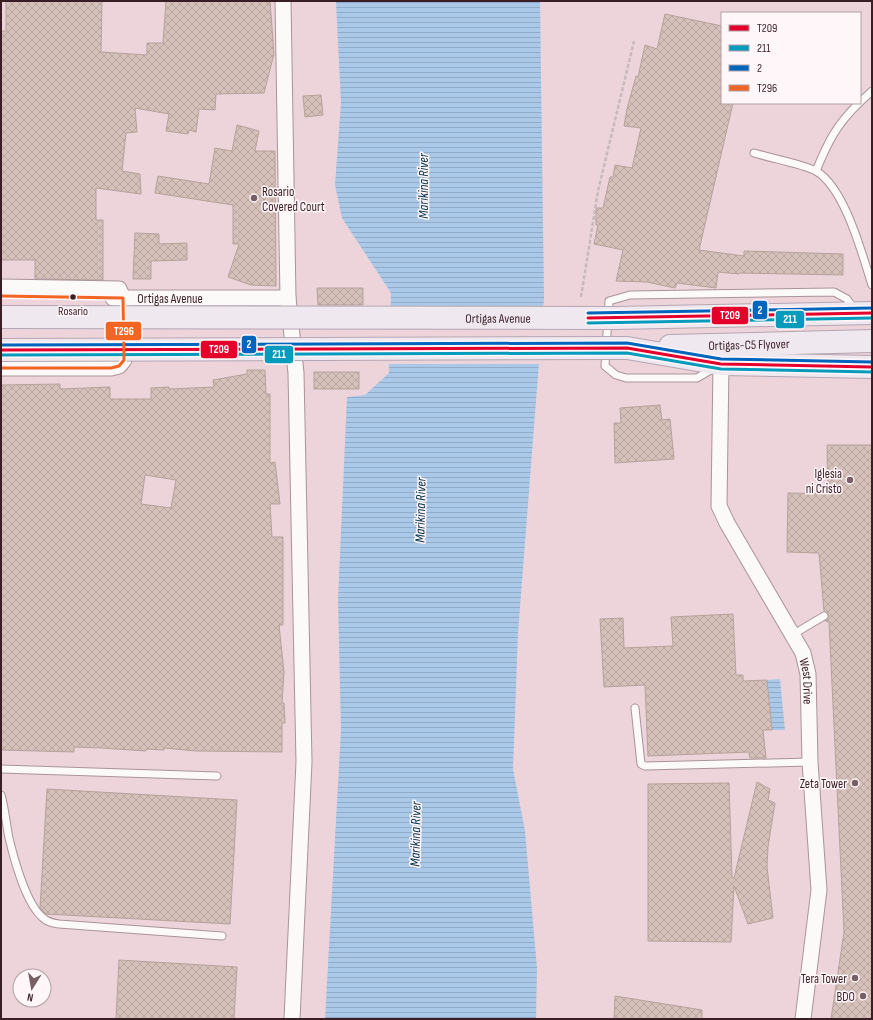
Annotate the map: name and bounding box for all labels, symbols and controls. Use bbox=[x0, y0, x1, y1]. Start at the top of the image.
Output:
legend bbox=[721, 12, 861, 104]
text: T209 bbox=[757, 21, 777, 36]
text: 211 bbox=[757, 41, 771, 56]
text: 2 bbox=[757, 61, 762, 76]
text: T296 bbox=[757, 81, 777, 96]
water label: Marikina River bbox=[415, 152, 432, 219]
place label: Rosario Covered Court bbox=[262, 184, 325, 215]
marker: Rosario Covered Court bbox=[249, 193, 259, 203]
street label: Ortigas Avenue bbox=[137, 291, 203, 307]
marker: Rosario bbox=[68, 292, 78, 302]
line badge: 2 bbox=[752, 300, 768, 320]
place label: Rosario bbox=[58, 304, 88, 319]
text: 2 bbox=[758, 304, 763, 317]
line badge: T209 bbox=[711, 306, 749, 325]
text: T209 bbox=[720, 309, 740, 322]
line badge: 211 bbox=[775, 310, 805, 329]
street label: Ortigas Avenue bbox=[465, 311, 531, 327]
text: 211 bbox=[783, 313, 797, 326]
line badge: T296 bbox=[105, 321, 142, 341]
text: T296 bbox=[114, 325, 134, 338]
line badge: 2 bbox=[241, 335, 257, 354]
street label: Ortigas-C5 Flyover bbox=[708, 336, 790, 354]
text: 2 bbox=[247, 338, 252, 351]
line badge: T209 bbox=[200, 340, 238, 359]
text: T209 bbox=[209, 343, 229, 356]
line badge: 211 bbox=[264, 345, 294, 364]
text: 211 bbox=[272, 348, 286, 361]
place label: Iglesia ni Cristo bbox=[806, 466, 842, 497]
marker: Iglesia ni Cristo bbox=[845, 475, 855, 485]
water label: Marikina River bbox=[411, 476, 430, 543]
street label: West Drive bbox=[795, 656, 816, 705]
place label: Zeta Tower bbox=[800, 776, 847, 792]
marker: Zeta Tower bbox=[850, 778, 860, 788]
water label: Marikina River bbox=[406, 800, 425, 867]
north arrow bbox=[12, 968, 52, 1008]
place label: Tera Tower bbox=[801, 971, 847, 987]
marker: Tera Tower bbox=[850, 973, 860, 983]
place label: BDO bbox=[836, 989, 855, 1005]
text: N bbox=[26, 990, 34, 1004]
marker: BDO bbox=[858, 991, 868, 1001]

